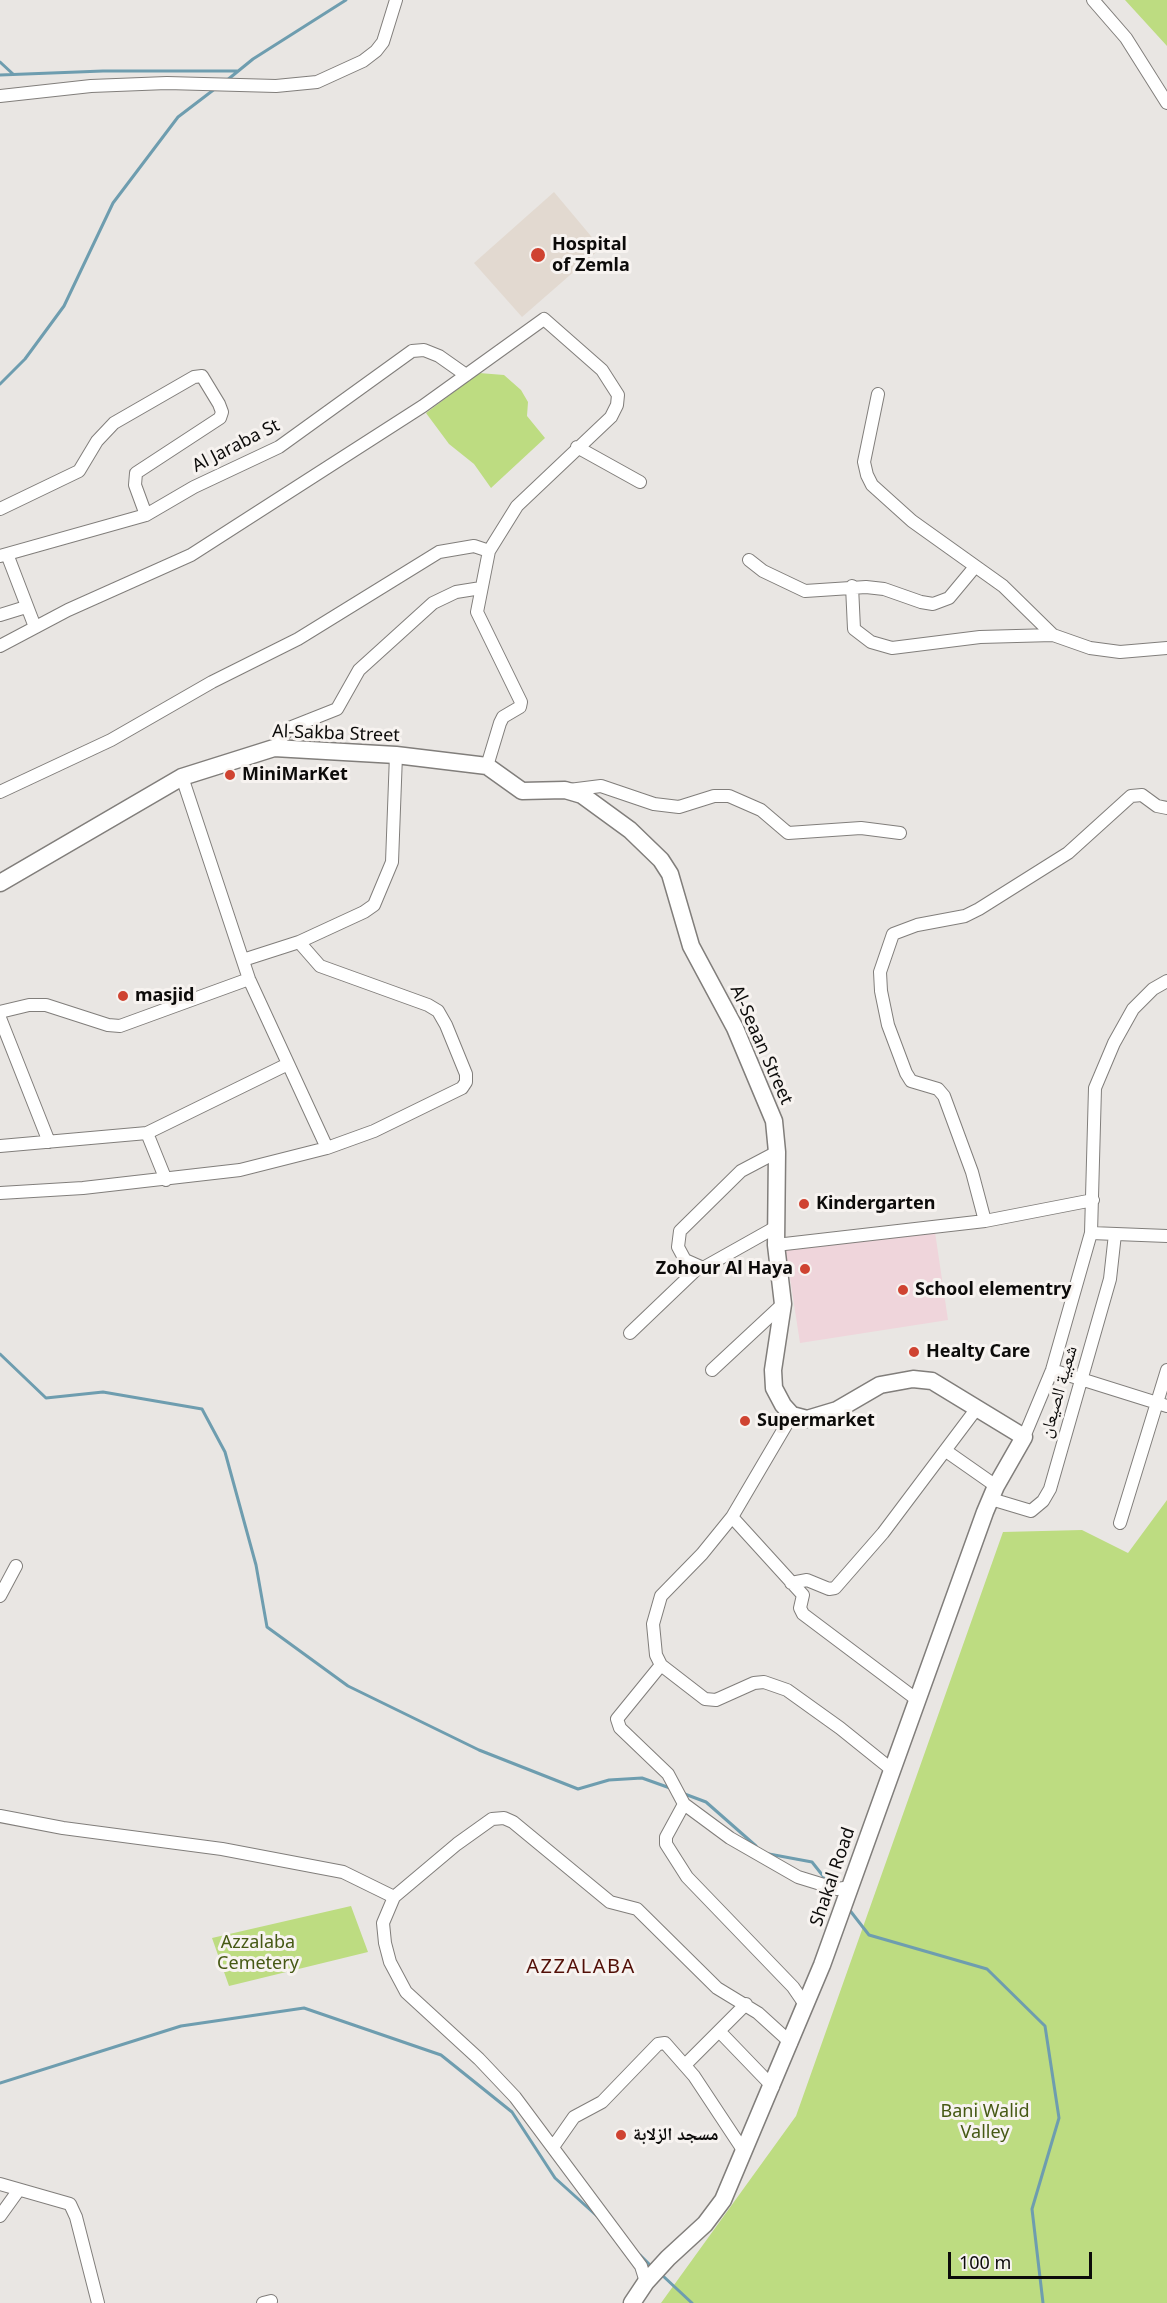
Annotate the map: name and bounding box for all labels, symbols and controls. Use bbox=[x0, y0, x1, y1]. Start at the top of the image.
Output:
place label: Hospital of Zemla bbox=[552, 234, 630, 276]
marker: Hospital of Zemla bbox=[529, 246, 547, 264]
street label: Al Jaraba St bbox=[189, 415, 283, 477]
street label: Al-Sakba Street bbox=[272, 721, 400, 747]
place label: MiniMarKet bbox=[242, 764, 348, 786]
marker: MiniMarKet bbox=[223, 768, 237, 782]
street label: Al-Seaan Street bbox=[725, 982, 797, 1108]
place label: masjid bbox=[135, 985, 194, 1007]
marker: masjid bbox=[116, 989, 130, 1003]
place label: Kindergarten bbox=[816, 1193, 935, 1215]
marker: Kindergarten bbox=[797, 1197, 811, 1211]
place label: Zohour Al Haya bbox=[656, 1258, 793, 1280]
marker: Zohour Al Haya bbox=[798, 1262, 812, 1276]
place label: School elementry bbox=[915, 1279, 1071, 1301]
marker: School elementry bbox=[896, 1283, 910, 1297]
place label: Healty Care bbox=[926, 1341, 1030, 1363]
street label: شعبية الصيعان bbox=[1036, 1343, 1082, 1441]
marker: Healty Care bbox=[907, 1345, 921, 1359]
place label: Supermarket bbox=[757, 1410, 875, 1432]
marker: Supermarket bbox=[738, 1414, 752, 1428]
street label: Shakal Road bbox=[806, 1825, 860, 1929]
park label: Azzalaba Cemetery bbox=[217, 1932, 299, 1974]
district label: AZZALABA bbox=[526, 1955, 636, 1979]
park label: Bani Walid Valley bbox=[940, 2101, 1030, 2144]
place label: مسجد الزلابة bbox=[633, 2124, 719, 2146]
marker: مسجد الزلابة bbox=[614, 2128, 628, 2142]
scale bar bbox=[951, 2240, 1095, 2278]
text: 100 m bbox=[959, 2250, 1011, 2274]

